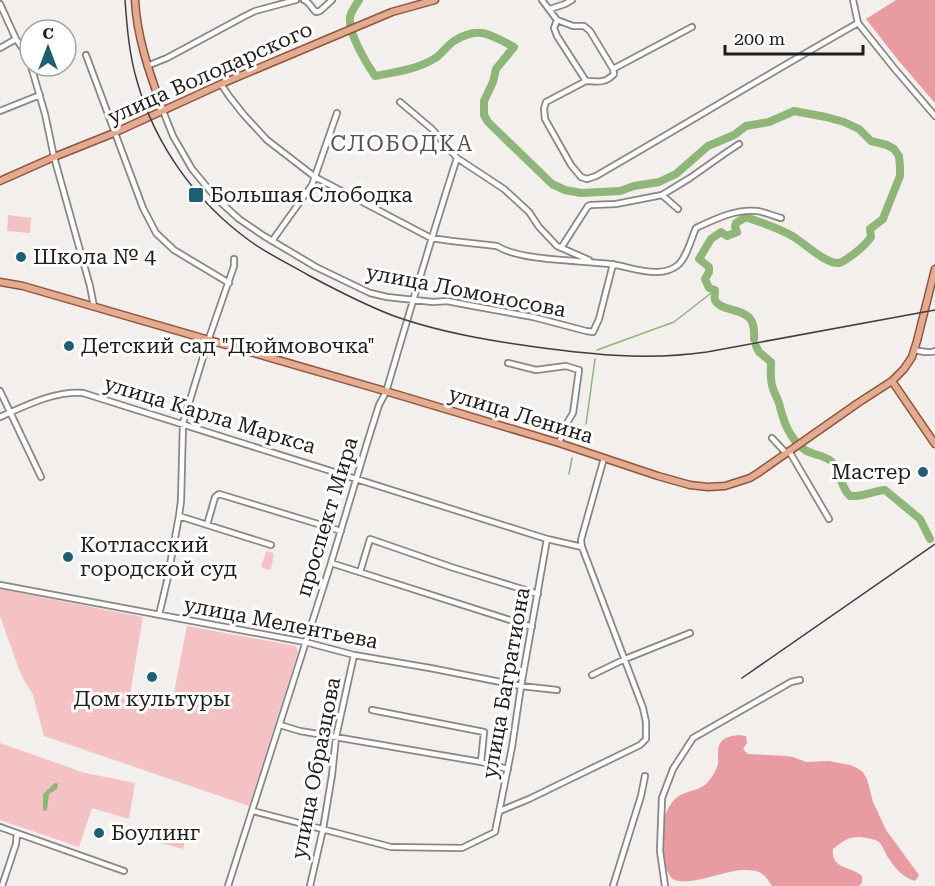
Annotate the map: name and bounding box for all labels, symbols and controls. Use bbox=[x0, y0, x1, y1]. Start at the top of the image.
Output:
street label: улица Володарского bbox=[104, 17, 316, 129]
north arrow bbox=[18, 18, 78, 78]
scale bar bbox=[725, 18, 863, 56]
text: С bbox=[42, 24, 54, 43]
text: 200 m bbox=[734, 28, 785, 49]
district label: СЛОБОДКА bbox=[330, 131, 474, 156]
place label: Большая Слободка bbox=[210, 183, 413, 207]
marker: Большая Слободка bbox=[187, 186, 205, 204]
place label: Школа № 4 bbox=[33, 245, 156, 269]
marker: Школа № 4 bbox=[14, 250, 28, 264]
street label: улица Ломоносова bbox=[364, 260, 569, 322]
place label: Детский сад "Дюймовочка" bbox=[81, 334, 375, 358]
marker: Детский сад "Дюймовочка" bbox=[62, 339, 76, 353]
street label: улица Карла Маркса bbox=[101, 371, 319, 459]
street label: улица Ленина bbox=[446, 382, 597, 449]
street label: проспект Мира bbox=[291, 434, 363, 600]
place label: Мастер bbox=[831, 460, 911, 484]
marker: Мастер bbox=[916, 465, 930, 479]
place label: Котласский городской суд bbox=[80, 533, 237, 581]
marker: Котласский городской суд bbox=[61, 550, 75, 564]
street label: улица Багратиона bbox=[477, 585, 535, 780]
street label: улица Мелентьева bbox=[182, 592, 381, 654]
marker: Дом культуры bbox=[145, 670, 159, 684]
street label: улица Образцова bbox=[287, 674, 346, 861]
place label: Дом культуры bbox=[74, 687, 230, 711]
place label: Боулинг bbox=[111, 821, 201, 845]
marker: Боулинг bbox=[92, 826, 106, 840]

